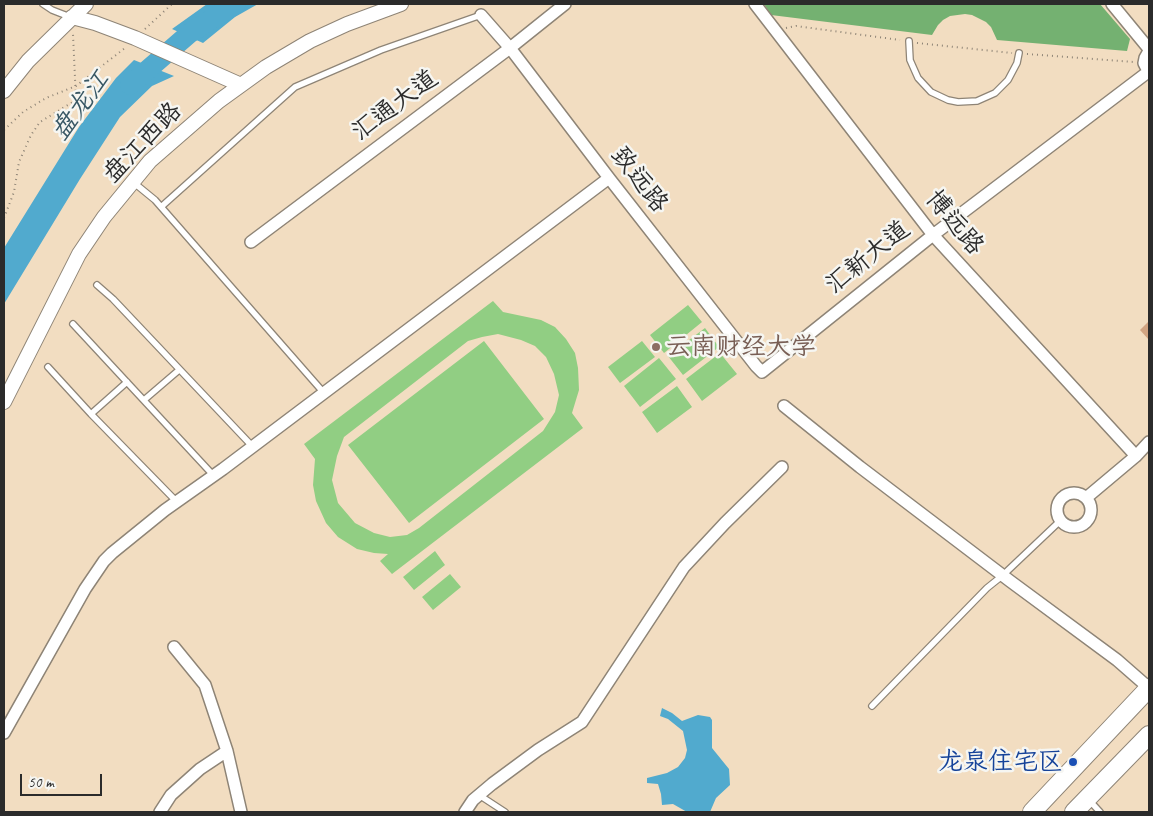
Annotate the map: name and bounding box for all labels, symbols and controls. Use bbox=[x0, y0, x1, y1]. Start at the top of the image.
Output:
street label: 汇通大道 bbox=[346, 64, 444, 148]
water label: 盘龙江 bbox=[45, 65, 117, 147]
street label: 盘江西路 bbox=[97, 97, 189, 189]
street label: 致远路 bbox=[604, 141, 674, 219]
street label: 博远路 bbox=[918, 185, 990, 261]
street label: 汇新大道 bbox=[820, 215, 916, 301]
place label: 云南财经大学 bbox=[666, 332, 816, 362]
marker: 云南财经大学 bbox=[650, 341, 662, 353]
place label: 龙泉住宅区 bbox=[938, 747, 1063, 777]
marker: 龙泉住宅区 bbox=[1067, 756, 1079, 768]
scale bar bbox=[22, 764, 105, 796]
text: 50 m bbox=[28, 773, 54, 792]

